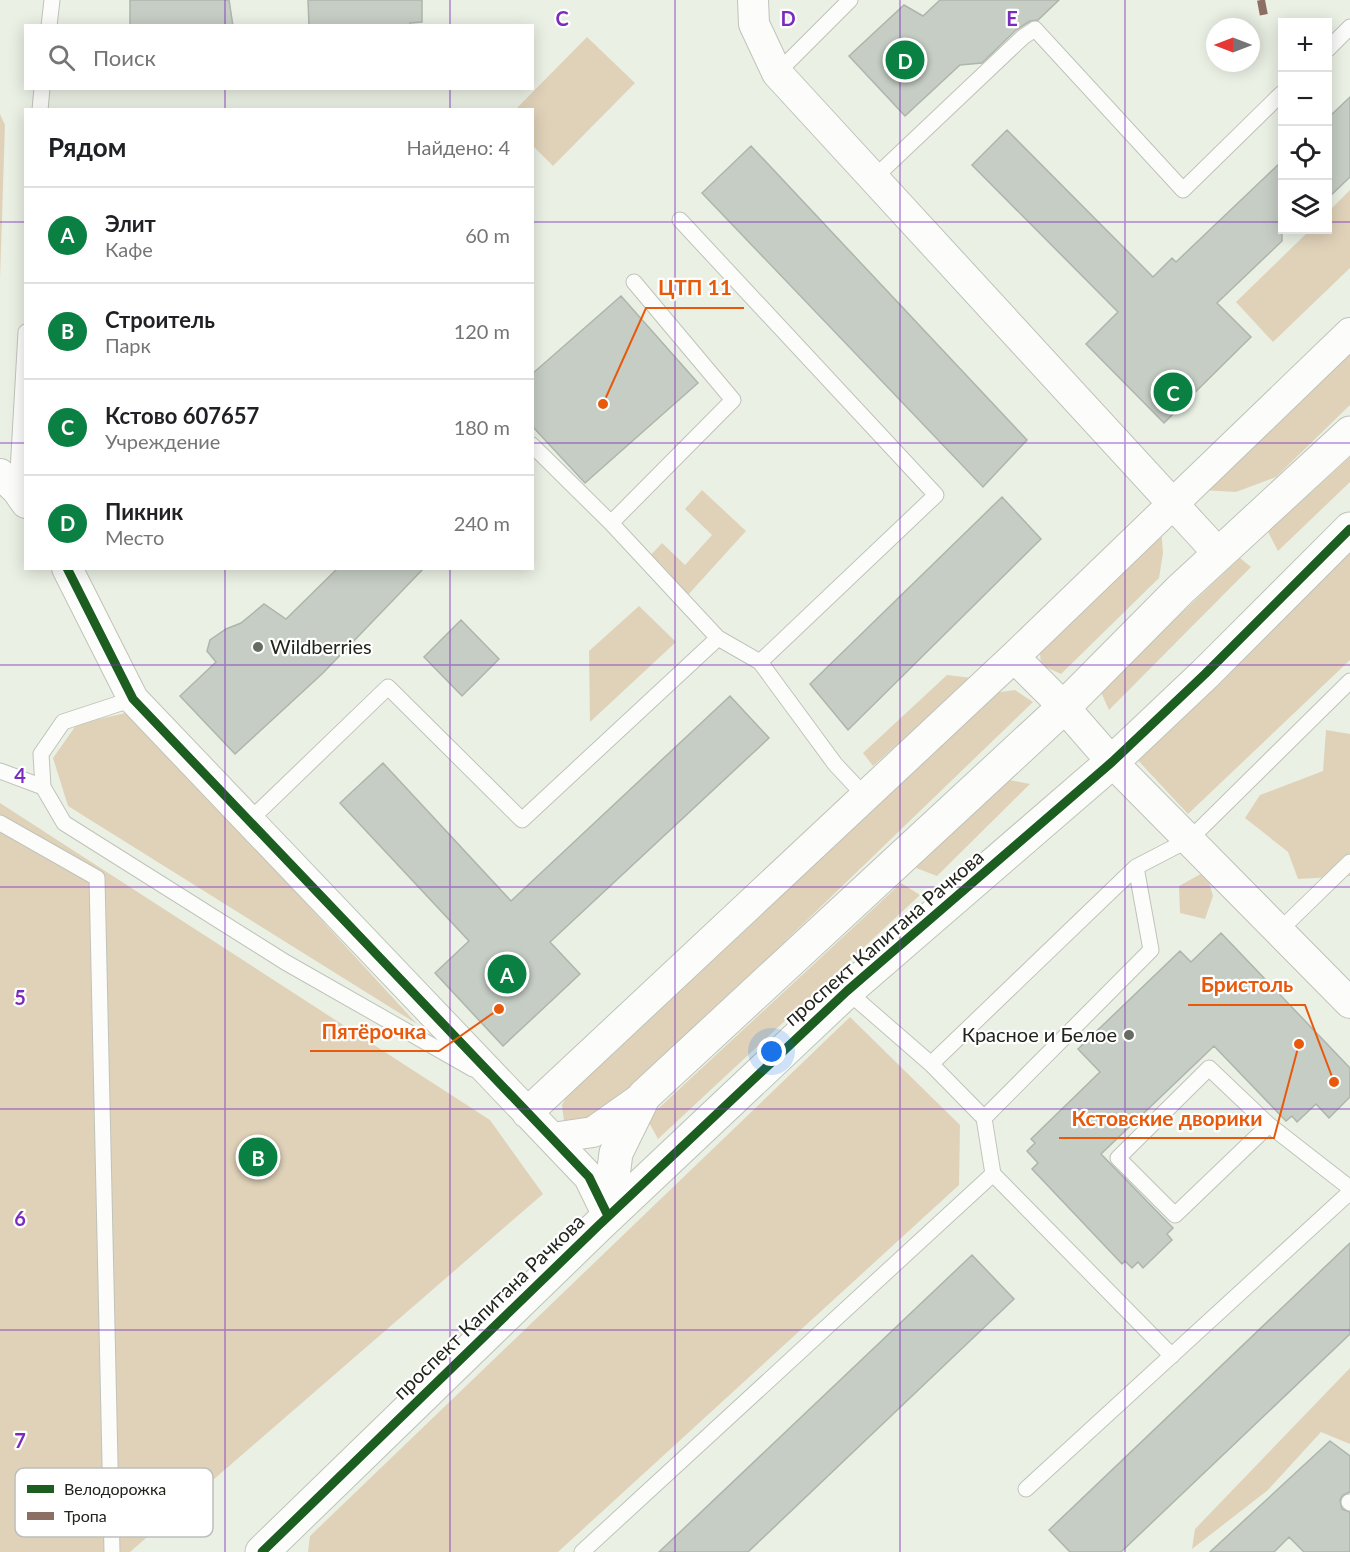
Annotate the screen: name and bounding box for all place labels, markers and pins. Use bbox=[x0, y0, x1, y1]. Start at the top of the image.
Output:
pin: D bbox=[886, 38, 924, 82]
callout: ЦТП 11 bbox=[646, 269, 744, 308]
pin: C bbox=[1154, 370, 1192, 414]
place label: Wildberries bbox=[270, 634, 372, 658]
marker: Wildberries bbox=[251, 640, 265, 654]
pin: A bbox=[488, 952, 526, 996]
callout: Бристоль bbox=[1188, 966, 1305, 1005]
callout: Пятёрочка bbox=[310, 1012, 439, 1051]
place label: Красное и Белое bbox=[962, 1022, 1117, 1046]
marker: Красное и Белое bbox=[1122, 1028, 1136, 1042]
callout: Кстовские дворики bbox=[1059, 1099, 1274, 1138]
pin: B bbox=[238, 1134, 278, 1180]

